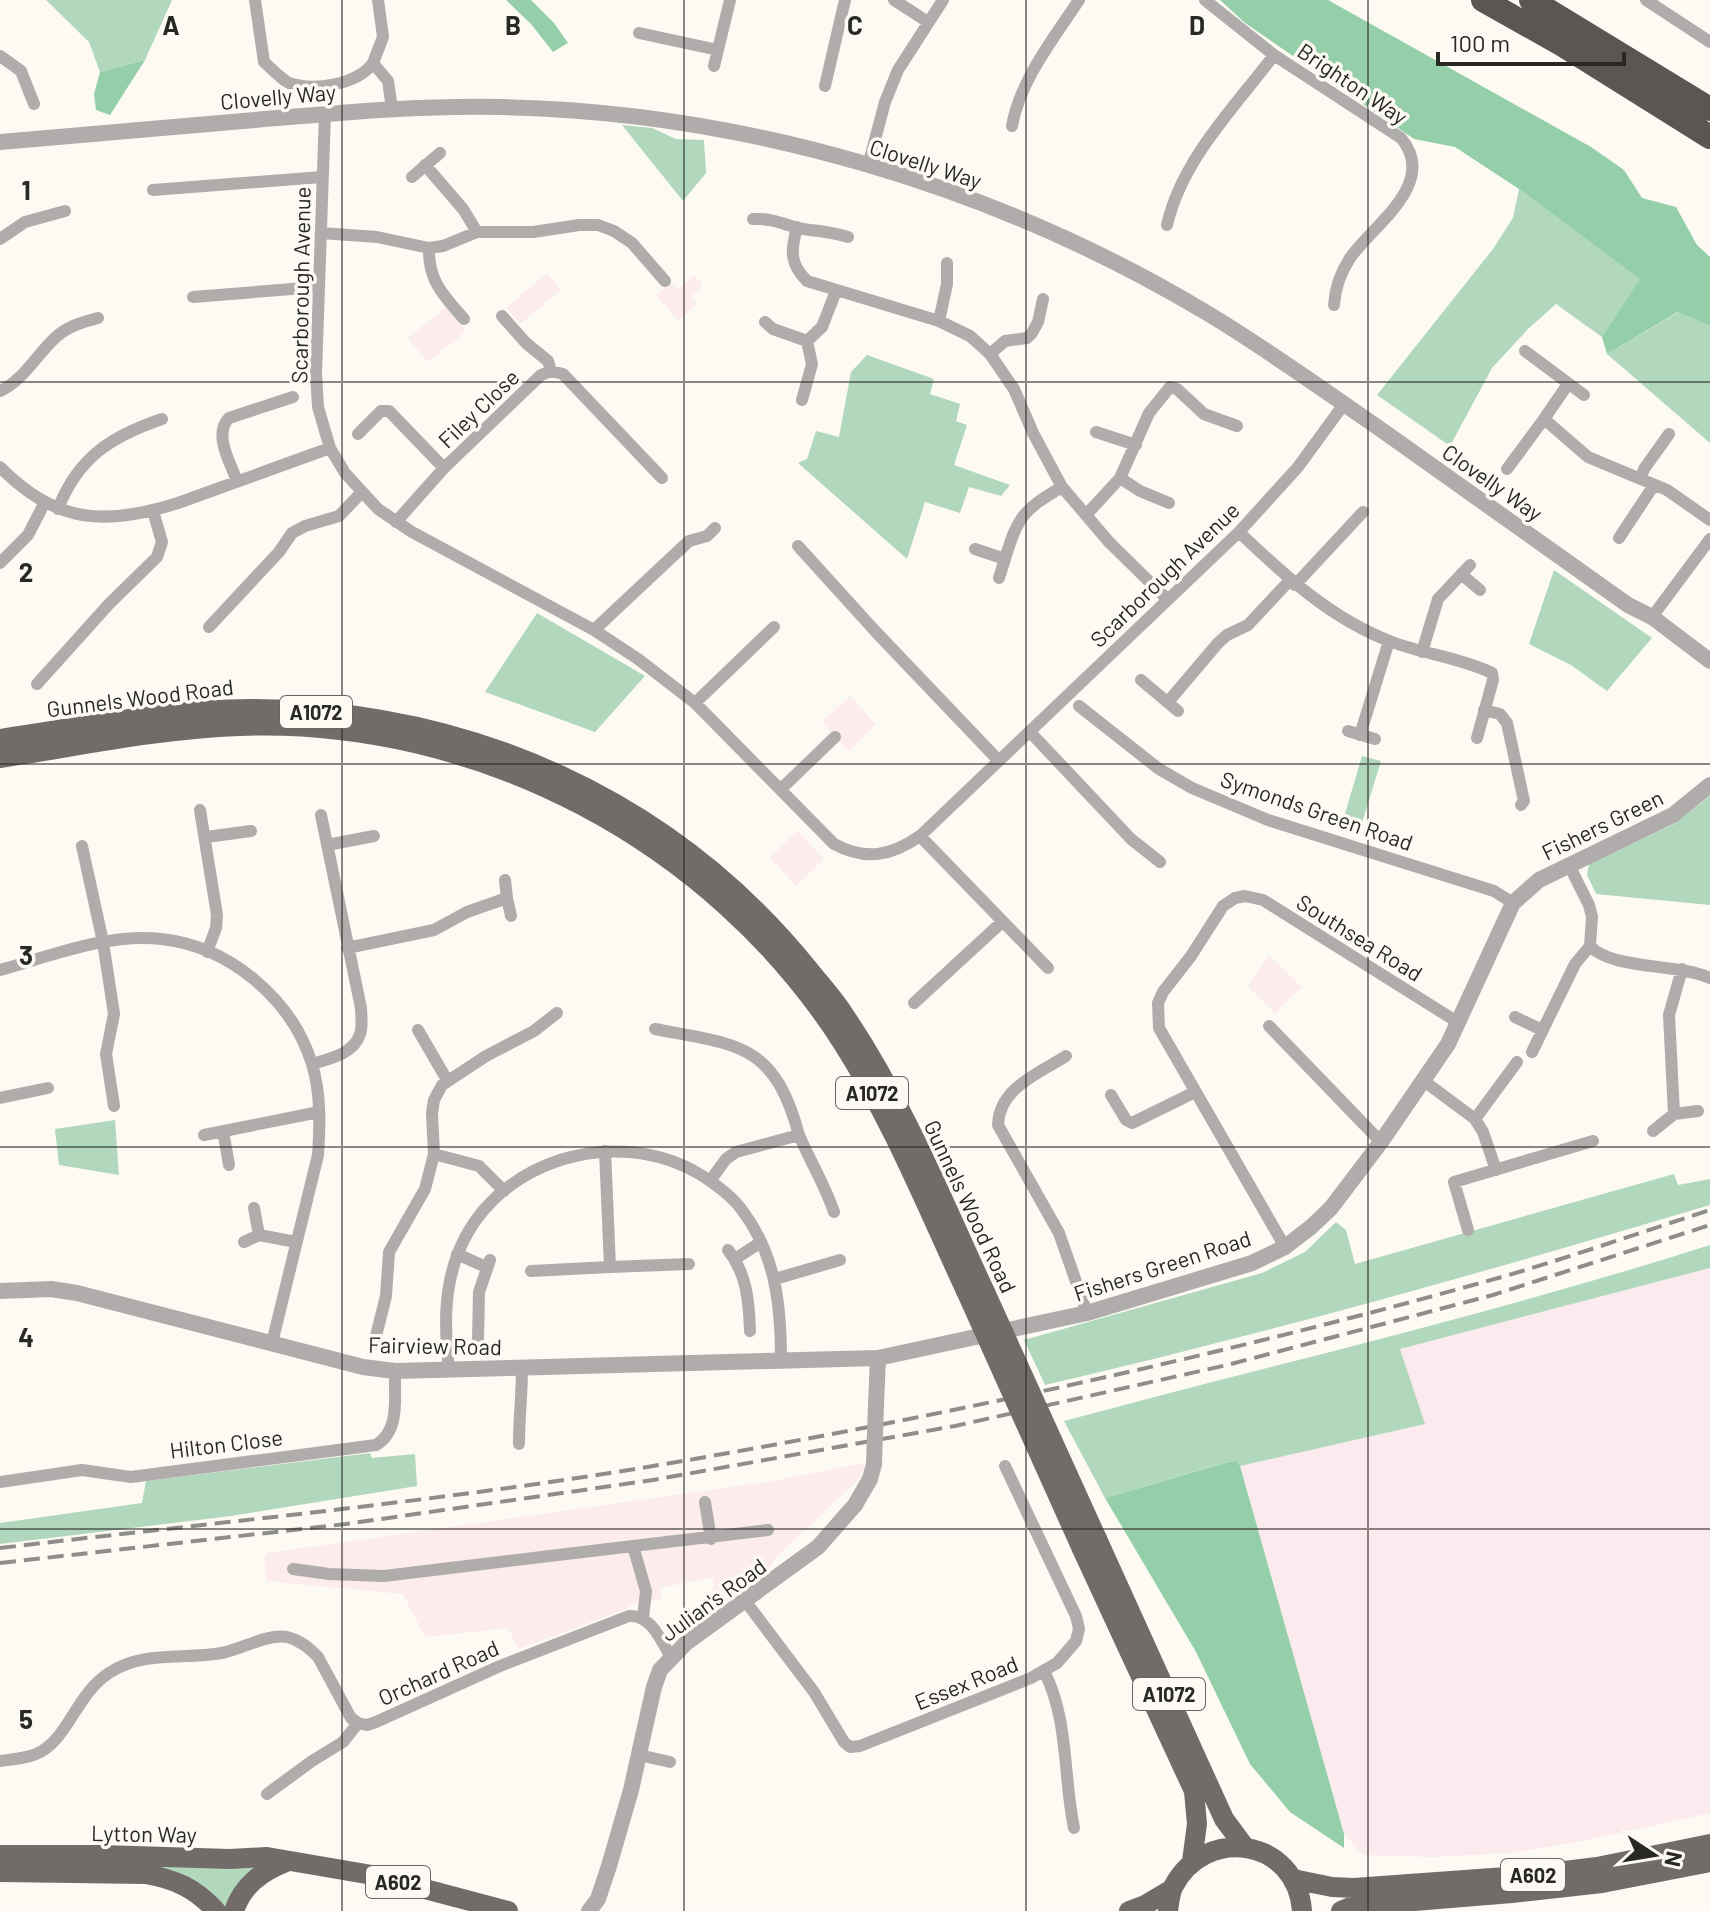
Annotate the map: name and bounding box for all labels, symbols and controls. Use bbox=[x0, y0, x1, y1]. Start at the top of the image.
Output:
text: A bbox=[162, 9, 180, 40]
text: B bbox=[505, 9, 521, 40]
text: C bbox=[847, 9, 863, 40]
text: D bbox=[1189, 9, 1205, 40]
scale bar bbox=[1438, 16, 1624, 66]
text: 100 m bbox=[1450, 28, 1510, 57]
street label: Brighton Way bbox=[1293, 37, 1413, 129]
street label: Clovelly Way bbox=[219, 78, 337, 114]
street label: Clovelly Way bbox=[867, 133, 985, 193]
text: 1 bbox=[21, 174, 31, 205]
street label: Scarborough Avenue bbox=[285, 186, 315, 384]
street label: Filey Close bbox=[432, 363, 524, 453]
street label: Clovelly Way bbox=[1438, 438, 1548, 526]
street label: Scarborough Avenue bbox=[1084, 496, 1244, 652]
text: 2 bbox=[19, 556, 33, 587]
street label: Gunnels Wood Road bbox=[45, 673, 235, 721]
road number: A1072 bbox=[280, 696, 352, 728]
street label: Symonds Green Road bbox=[1218, 765, 1416, 855]
street label: Fishers Green bbox=[1537, 783, 1667, 865]
street label: Southsea Road bbox=[1292, 888, 1428, 986]
text: 3 bbox=[19, 939, 33, 970]
road number: A1072 bbox=[836, 1077, 908, 1109]
street label: Gunnels Wood Road bbox=[920, 1115, 1022, 1297]
street label: Fishers Green Road bbox=[1070, 1224, 1254, 1306]
text: 4 bbox=[18, 1321, 34, 1352]
street label: Fairview Road bbox=[368, 1331, 502, 1359]
street label: Hilton Close bbox=[168, 1423, 284, 1463]
street label: Julian's Road bbox=[655, 1552, 771, 1646]
street label: Orchard Road bbox=[374, 1634, 502, 1710]
street label: Essex Road bbox=[911, 1650, 1021, 1714]
road number: A1072 bbox=[1133, 1678, 1205, 1710]
text: 5 bbox=[19, 1703, 33, 1734]
north arrow bbox=[1614, 1815, 1694, 1895]
street label: Lytton Way bbox=[91, 1819, 197, 1847]
text: N bbox=[1660, 1850, 1689, 1869]
road number: A602 bbox=[1501, 1859, 1565, 1891]
road number: A602 bbox=[366, 1866, 430, 1898]

